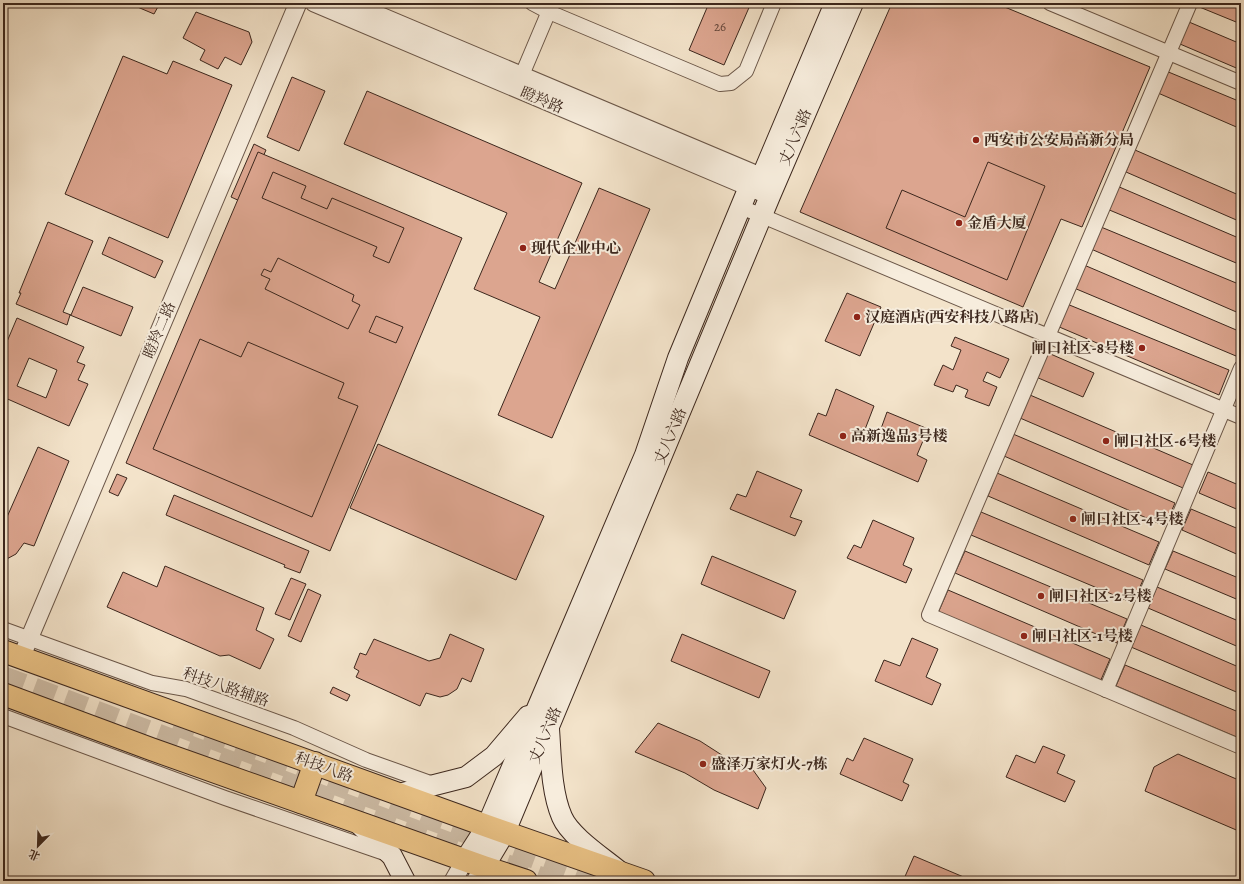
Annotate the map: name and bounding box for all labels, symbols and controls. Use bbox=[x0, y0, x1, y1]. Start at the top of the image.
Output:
house number: 26 bbox=[714, 18, 726, 35]
street label: 瞪羚路 bbox=[517, 82, 567, 118]
street label: 丈八六路 bbox=[774, 105, 816, 169]
place label: 西安市公安局高新分局 bbox=[984, 130, 1134, 150]
marker: 西安市公安局高新分局 bbox=[971, 135, 981, 145]
place label: 金盾大厦 bbox=[967, 213, 1027, 233]
marker: 金盾大厦 bbox=[954, 218, 964, 228]
place label: 现代企业中心 bbox=[531, 238, 621, 258]
marker: 现代企业中心 bbox=[518, 243, 528, 253]
street label: 瞪羚二路 bbox=[138, 298, 180, 362]
place label: 汉庭酒店(西安科技八路店) bbox=[865, 307, 1039, 327]
marker: 汉庭酒店(西安科技八路店) bbox=[852, 312, 862, 322]
place label: 闸口社区-8号楼 bbox=[1031, 338, 1134, 358]
marker: 闸口社区-8号楼 bbox=[1137, 343, 1147, 353]
street label: 丈八六路 bbox=[649, 404, 691, 468]
place label: 高新逸品3号楼 bbox=[851, 426, 947, 446]
marker: 高新逸品3号楼 bbox=[838, 431, 848, 441]
place label: 闸口社区-6号楼 bbox=[1114, 431, 1216, 451]
marker: 闸口社区-6号楼 bbox=[1101, 436, 1111, 446]
place label: 闸口社区-4号楼 bbox=[1081, 509, 1183, 529]
marker: 闸口社区-4号楼 bbox=[1068, 514, 1078, 524]
place label: 闸口社区-2号楼 bbox=[1049, 586, 1152, 606]
marker: 闸口社区-2号楼 bbox=[1036, 591, 1046, 601]
place label: 闸口社区-1号楼 bbox=[1032, 626, 1133, 646]
marker: 闸口社区-1号楼 bbox=[1019, 631, 1029, 641]
street label: 科技八路辅路 bbox=[180, 663, 272, 711]
street label: 丈八六路 bbox=[524, 703, 566, 767]
street label: 科技八路 bbox=[292, 747, 356, 787]
place label: 盛泽万家灯火-7栋 bbox=[711, 754, 828, 774]
marker: 盛泽万家灯火-7栋 bbox=[698, 759, 708, 769]
north arrow bbox=[18, 826, 58, 866]
text: 北 bbox=[26, 846, 42, 864]

